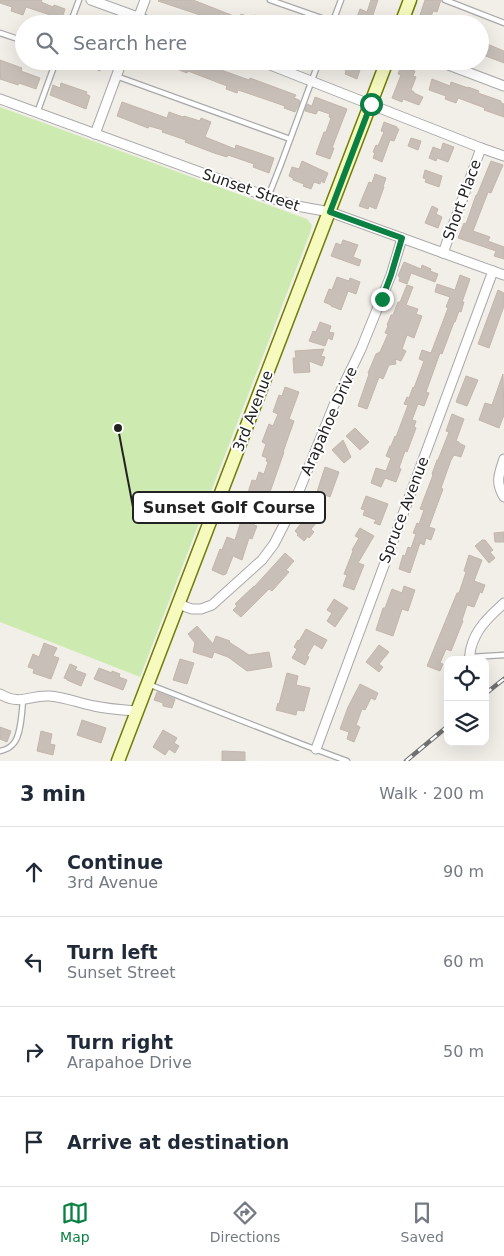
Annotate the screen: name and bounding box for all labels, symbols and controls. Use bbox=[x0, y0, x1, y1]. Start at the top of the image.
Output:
search box bbox=[15, 15, 489, 70]
icon: search bbox=[33, 29, 61, 57]
text: Search here bbox=[73, 32, 187, 54]
route start bbox=[360, 93, 383, 116]
street label: Short Place bbox=[439, 157, 485, 243]
street label: Sunset Street bbox=[200, 165, 302, 215]
route end bbox=[371, 288, 394, 311]
street label: Arapahoe Drive bbox=[297, 364, 361, 478]
street label: 3rd Avenue bbox=[229, 368, 277, 454]
street label: Spruce Avenue bbox=[375, 454, 433, 566]
callout: Sunset Golf Course bbox=[133, 492, 325, 523]
text: Sunset Golf Course bbox=[143, 498, 315, 517]
map controls bbox=[444, 656, 489, 746]
button: locate bbox=[444, 656, 489, 701]
button: layers bbox=[444, 701, 489, 746]
text: 3 min bbox=[20, 782, 86, 806]
text: Walk · 200 m bbox=[379, 784, 484, 803]
text: Continue bbox=[67, 851, 163, 873]
icon: ahead bbox=[20, 858, 48, 886]
text: 90 m bbox=[443, 862, 484, 881]
text: 3rd Avenue bbox=[67, 873, 158, 892]
text: Turn left bbox=[67, 941, 158, 963]
icon: left bbox=[20, 948, 48, 976]
text: 60 m bbox=[443, 952, 484, 971]
text: Sunset Street bbox=[67, 963, 176, 982]
text: Turn right bbox=[67, 1031, 173, 1053]
icon: right bbox=[20, 1038, 48, 1066]
text: 50 m bbox=[443, 1042, 484, 1061]
text: Arapahoe Drive bbox=[67, 1053, 192, 1072]
icon: arrive bbox=[20, 1128, 48, 1156]
text: Arrive at destination bbox=[67, 1131, 289, 1153]
tab: Map bbox=[60, 1199, 90, 1245]
tab: Directions bbox=[210, 1199, 280, 1245]
tab: Saved bbox=[401, 1199, 444, 1245]

